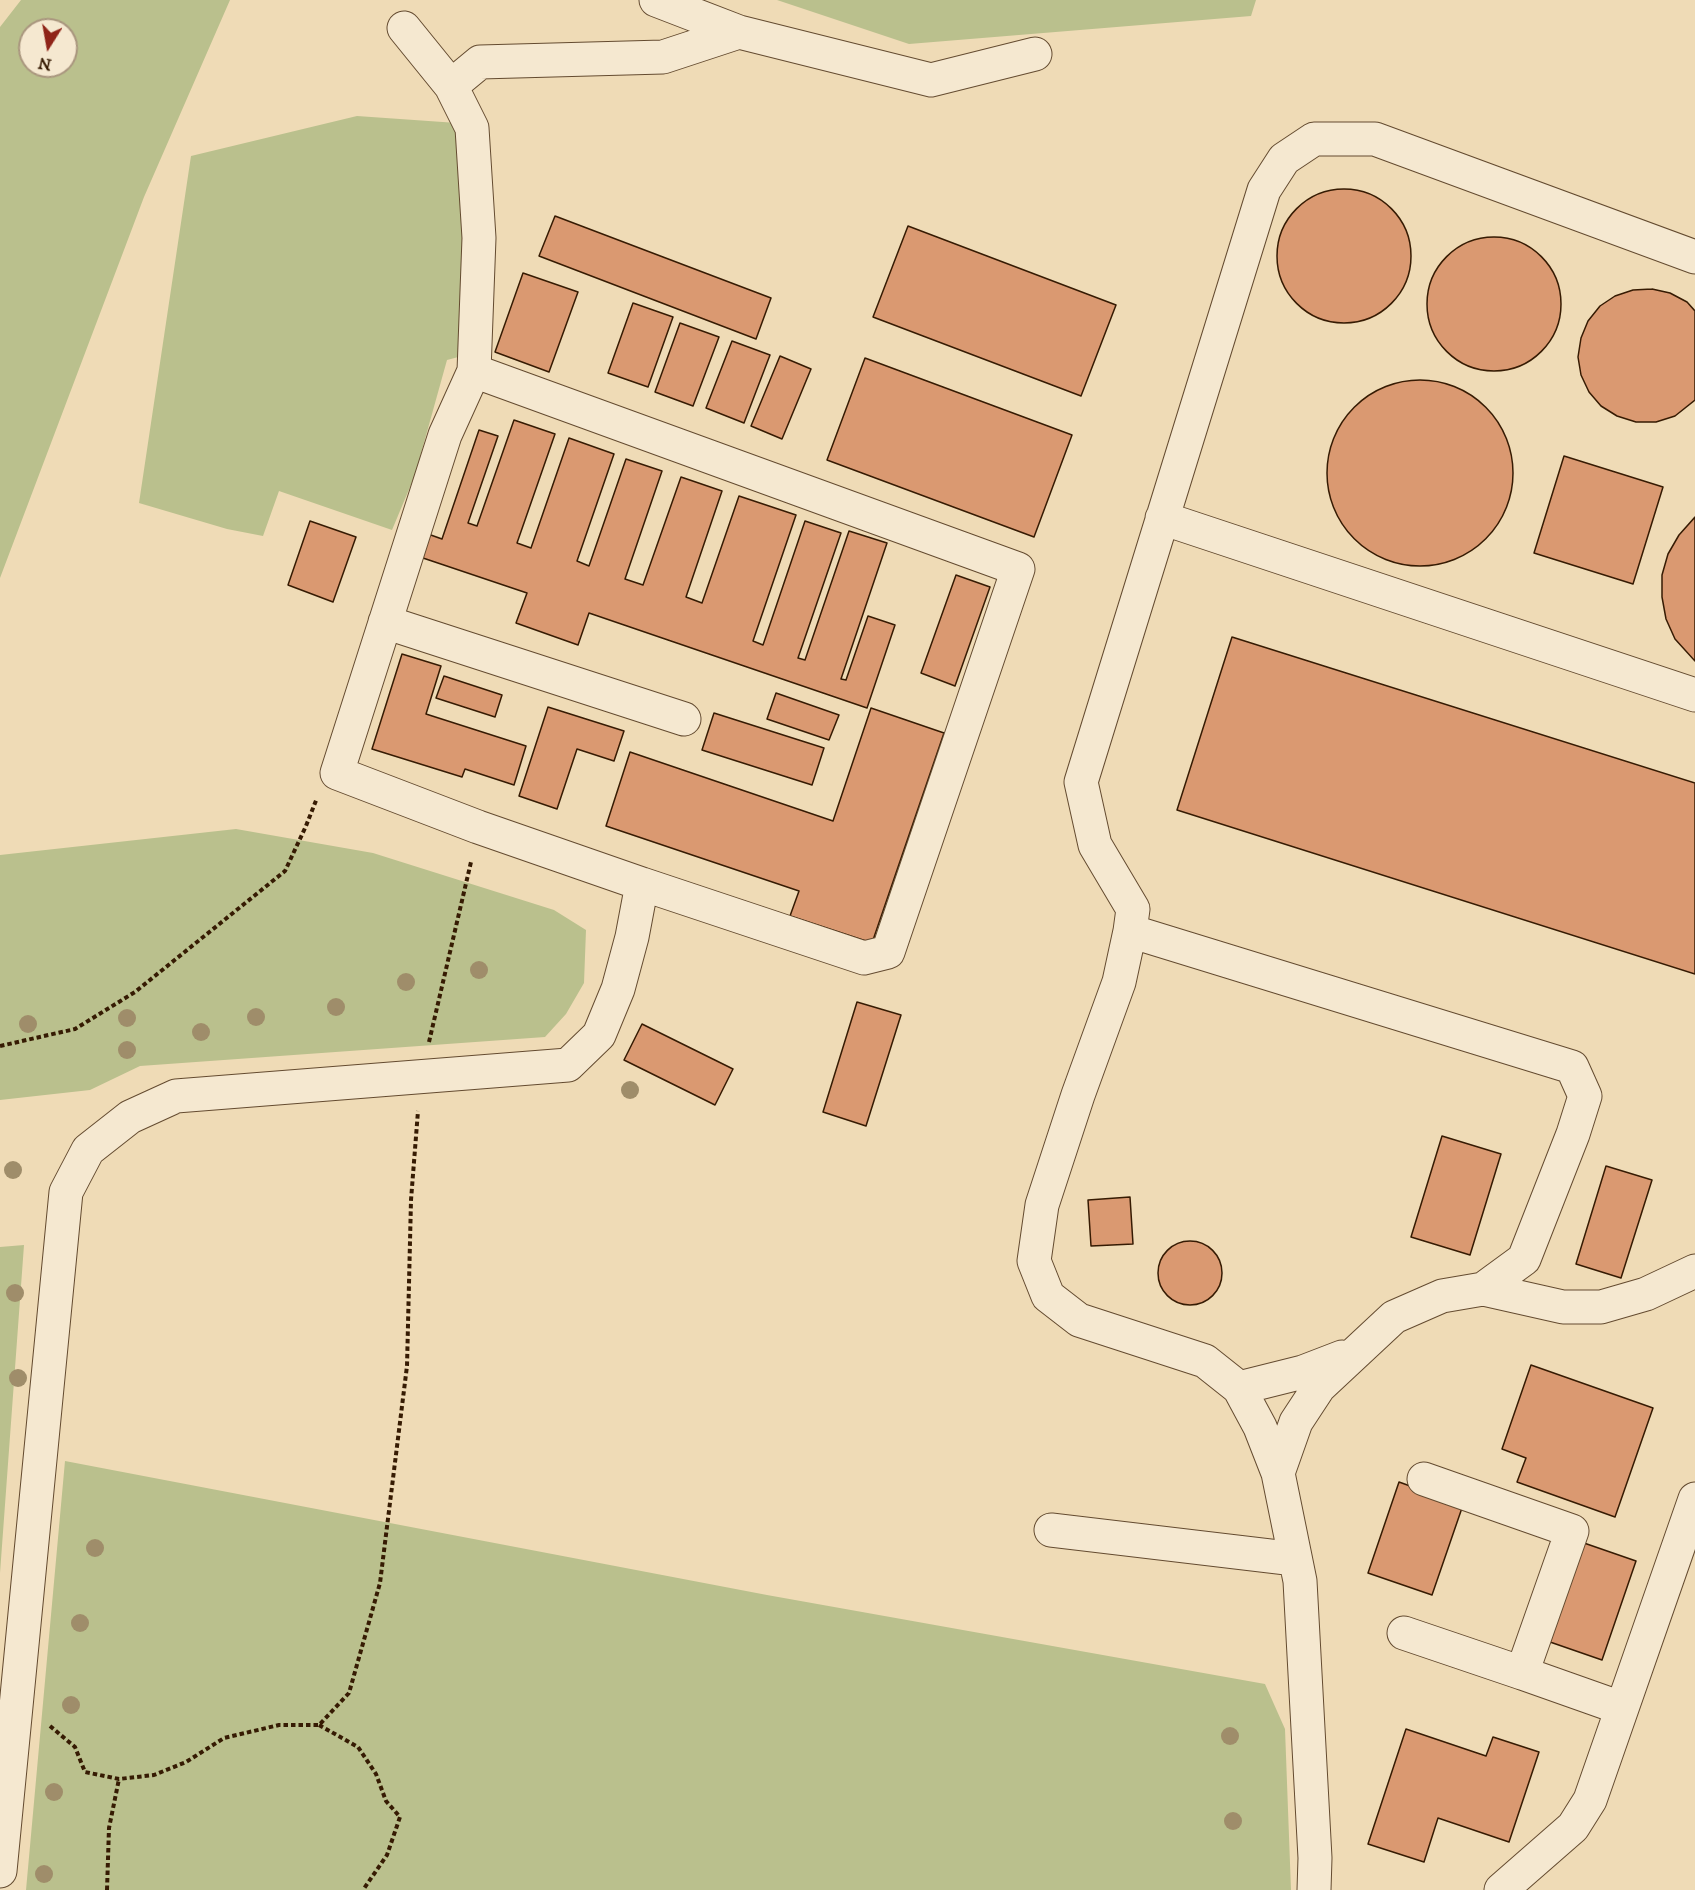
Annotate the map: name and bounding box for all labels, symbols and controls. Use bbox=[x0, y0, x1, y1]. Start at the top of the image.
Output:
north arrow bbox=[18, 18, 78, 78]
text: N bbox=[37, 53, 53, 75]

